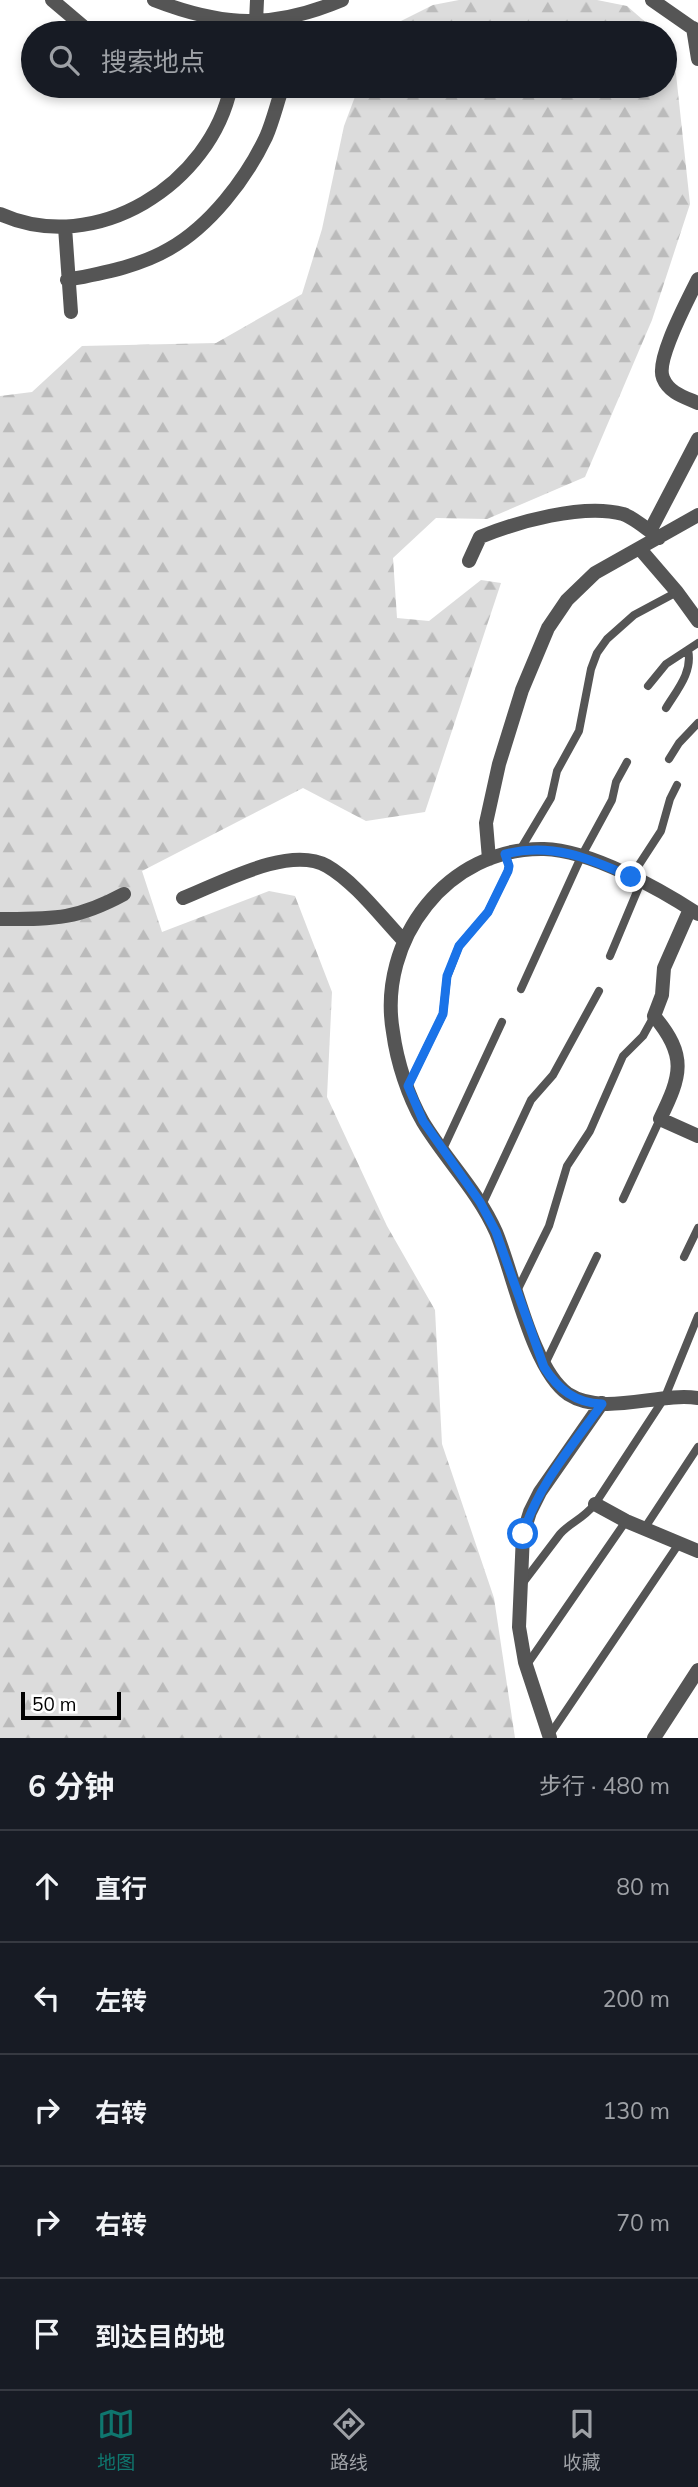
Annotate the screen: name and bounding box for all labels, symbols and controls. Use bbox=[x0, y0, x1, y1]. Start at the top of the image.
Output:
search box bbox=[21, 21, 677, 98]
icon: search bbox=[45, 41, 83, 79]
text: 搜索地点 bbox=[101, 45, 205, 78]
route end bbox=[615, 861, 646, 892]
route start bbox=[507, 1518, 538, 1549]
scale bar bbox=[21, 1689, 121, 1721]
text: 50 m bbox=[32, 1692, 76, 1716]
text: 6 分钟 bbox=[28, 1767, 114, 1805]
text: 步行 · 480 m bbox=[539, 1771, 670, 1800]
icon: ahead bbox=[28, 1867, 66, 1905]
text: 直行 bbox=[95, 1872, 147, 1905]
text: 80 m bbox=[616, 1872, 670, 1901]
icon: left bbox=[28, 1979, 66, 2017]
text: 左转 bbox=[95, 1984, 147, 2017]
text: 200 m bbox=[602, 1984, 670, 2013]
icon: right bbox=[28, 2091, 66, 2129]
text: 右转 bbox=[95, 2096, 147, 2129]
text: 130 m bbox=[602, 2096, 670, 2125]
icon: right bbox=[28, 2203, 66, 2241]
text: 右转 bbox=[95, 2208, 147, 2241]
text: 70 m bbox=[616, 2208, 670, 2237]
icon: arrive bbox=[28, 2315, 66, 2353]
text: 到达目的地 bbox=[95, 2320, 225, 2353]
tab: 地图 bbox=[97, 2405, 135, 2474]
tab: 路线 bbox=[330, 2405, 368, 2474]
tab: 收藏 bbox=[563, 2405, 601, 2474]

